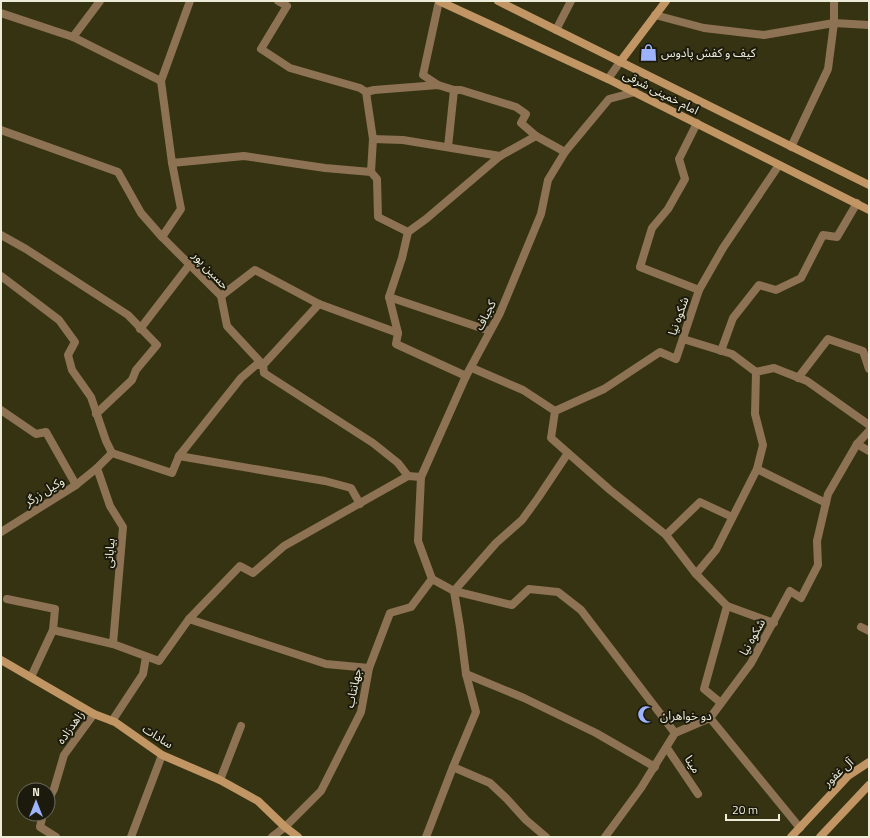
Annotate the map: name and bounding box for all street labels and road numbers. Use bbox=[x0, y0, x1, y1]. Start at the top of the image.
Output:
street label: امام خمینی شرقی bbox=[620, 65, 702, 119]
street label: حسین پور bbox=[187, 246, 234, 294]
street label: شکوه نیا bbox=[663, 294, 693, 338]
street label: کجباف bbox=[469, 295, 501, 334]
street label: وکیل زرگر bbox=[19, 471, 68, 511]
street label: بیابانی bbox=[98, 537, 120, 569]
street label: شکوه نیا bbox=[734, 615, 770, 659]
street label: جهانتاب bbox=[340, 667, 366, 709]
street label: زاهدزاده bbox=[51, 706, 89, 748]
street label: سادات bbox=[139, 719, 177, 753]
street label: مینا bbox=[680, 751, 706, 777]
street label: آل غفور bbox=[818, 753, 858, 792]

